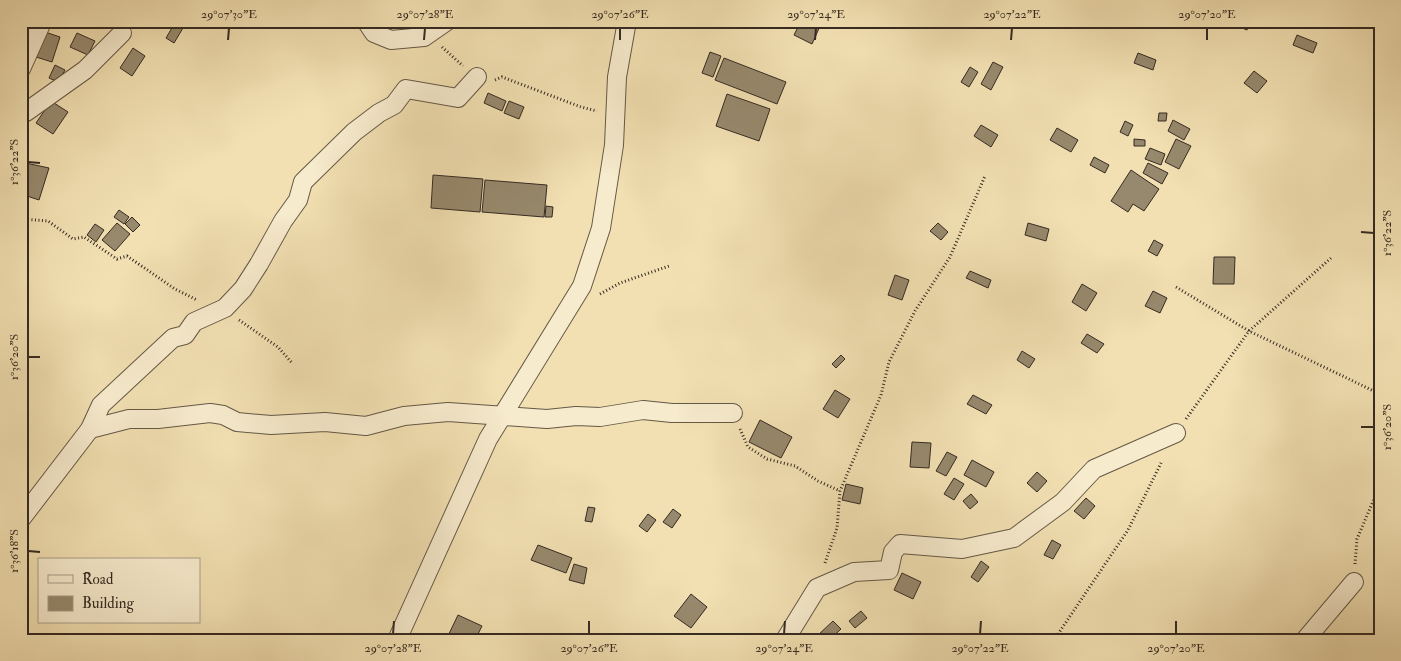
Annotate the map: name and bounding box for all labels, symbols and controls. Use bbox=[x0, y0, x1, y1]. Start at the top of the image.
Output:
text: 29°07'30"E bbox=[201, 7, 257, 22]
text: 29°07'28"E bbox=[397, 7, 454, 22]
text: 29°07'26"E bbox=[591, 7, 649, 22]
text: 29°07'24"E bbox=[787, 7, 845, 22]
text: 29°07'22"E bbox=[983, 7, 1041, 22]
text: 29°07'20"E bbox=[1178, 7, 1236, 22]
text: 1°36'22"S bbox=[7, 139, 22, 185]
text: 1°36'22"S bbox=[1380, 210, 1395, 256]
text: 1°36'20"S bbox=[7, 334, 22, 380]
text: 1°36'20"S bbox=[1380, 404, 1395, 450]
text: 1°36'18"S bbox=[7, 529, 22, 573]
legend bbox=[38, 558, 200, 624]
text: Road bbox=[82, 570, 114, 589]
text: Building bbox=[82, 594, 134, 613]
text: 29°07'28"E bbox=[365, 641, 422, 656]
text: 29°07'26"E bbox=[560, 641, 618, 656]
text: 29°07'24"E bbox=[755, 641, 813, 656]
text: 29°07'22"E bbox=[951, 641, 1009, 656]
text: 29°07'20"E bbox=[1147, 641, 1205, 656]

